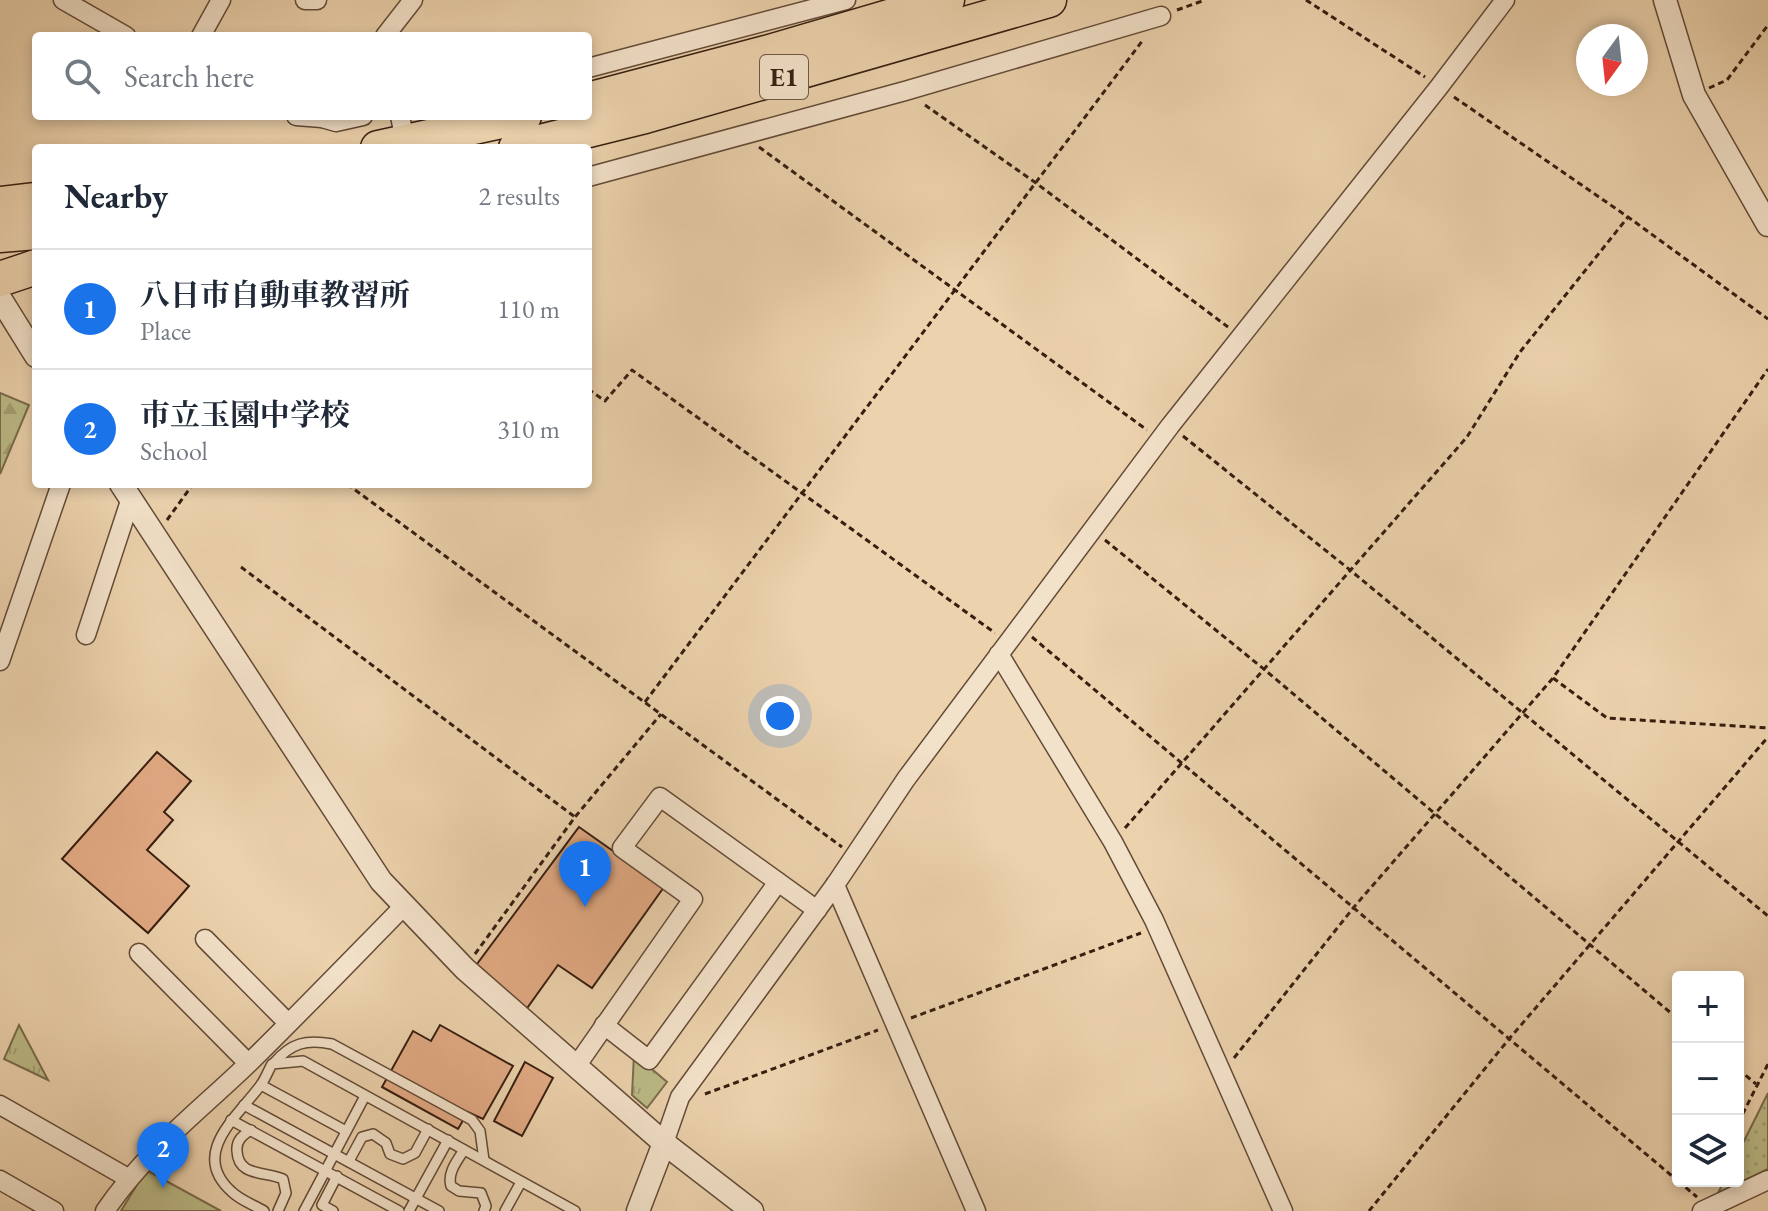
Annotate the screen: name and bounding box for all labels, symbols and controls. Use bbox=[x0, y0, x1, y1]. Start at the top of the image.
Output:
north arrow bbox=[1576, 24, 1648, 96]
search box bbox=[32, 32, 592, 120]
icon: search bbox=[60, 54, 104, 98]
road number: E1 bbox=[760, 55, 808, 99]
text: Search here bbox=[124, 57, 254, 96]
text: Nearby bbox=[64, 174, 168, 218]
text: 2 results bbox=[479, 179, 560, 213]
text: 八日市自動車教習所 bbox=[140, 275, 410, 314]
text: 1 bbox=[83, 292, 97, 326]
text: 110 m bbox=[497, 292, 560, 326]
text: Place bbox=[140, 314, 191, 348]
text: 市立玉園中学校 bbox=[140, 395, 350, 434]
text: 2 bbox=[83, 412, 97, 446]
text: 310 m bbox=[497, 412, 560, 446]
text: School bbox=[140, 434, 208, 468]
your location bbox=[760, 696, 800, 736]
pin: 1 bbox=[559, 841, 611, 907]
map controls bbox=[1672, 971, 1744, 1187]
button: + bbox=[1672, 971, 1744, 1043]
button: − bbox=[1672, 1043, 1744, 1115]
button: layers bbox=[1672, 1115, 1744, 1187]
pin: 2 bbox=[137, 1122, 189, 1188]

